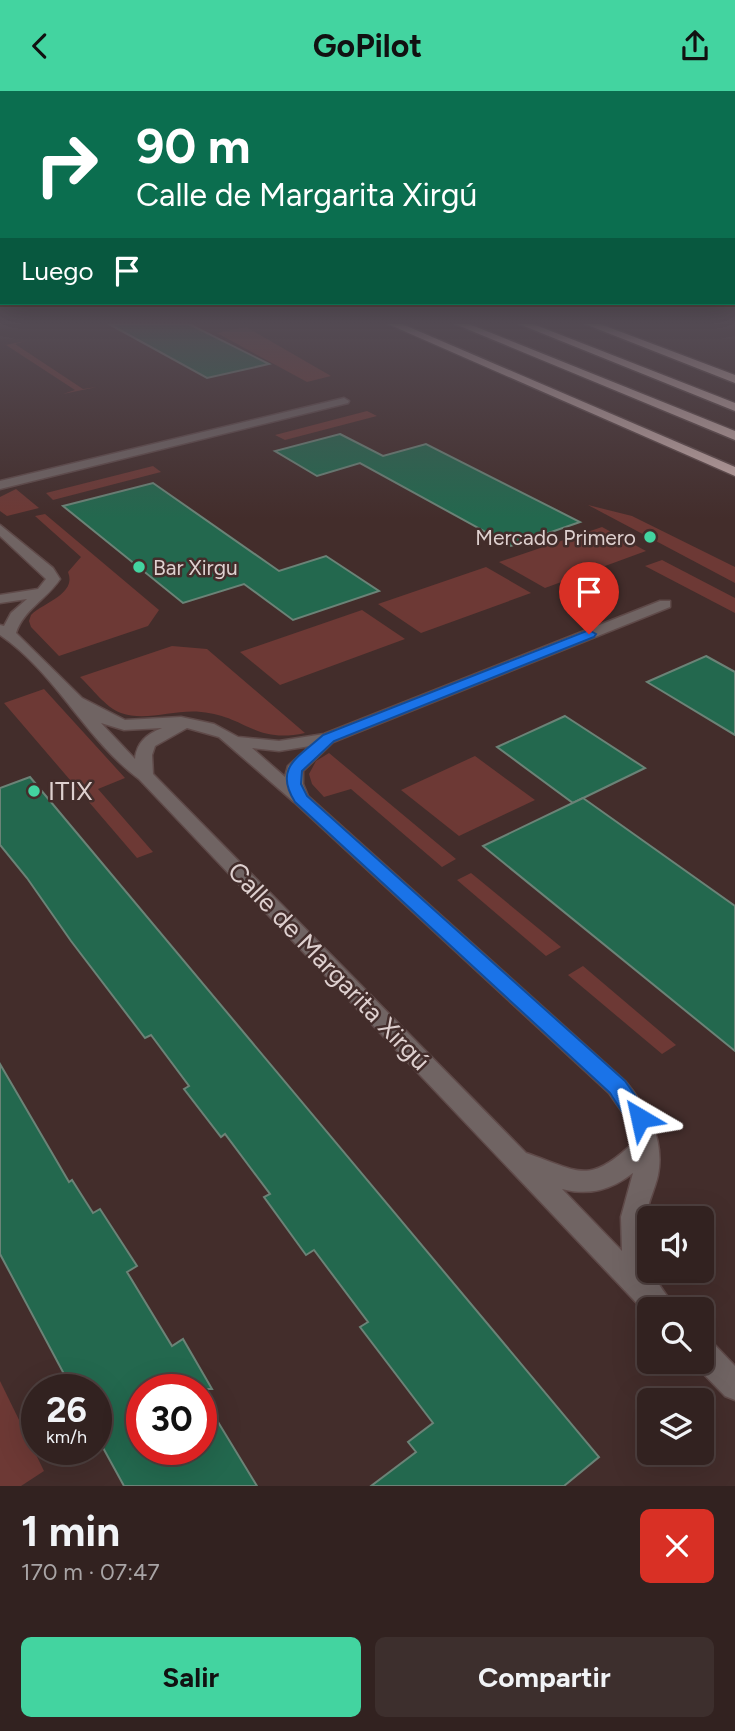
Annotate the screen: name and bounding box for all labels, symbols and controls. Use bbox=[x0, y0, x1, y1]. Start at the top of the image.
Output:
icon: back bbox=[21, 27, 59, 65]
text: GoPilot bbox=[313, 27, 422, 65]
icon: share bbox=[676, 27, 714, 65]
text: 90 m bbox=[136, 116, 251, 175]
icon: right bbox=[21, 119, 112, 210]
text: Calle de Margarita Xirgú bbox=[136, 176, 477, 214]
icon: arrive bbox=[108, 252, 146, 290]
text: Luego bbox=[21, 255, 94, 287]
place label: Mercado Primero bbox=[475, 525, 636, 550]
marker: Mercado Primero bbox=[642, 529, 658, 545]
place label: Bar Xirgu bbox=[153, 555, 238, 580]
marker: Bar Xirgu bbox=[131, 559, 147, 575]
pin bbox=[559, 562, 619, 634]
icon: arrive bbox=[570, 573, 608, 611]
place label: ITIX bbox=[48, 775, 92, 807]
marker: ITIX bbox=[26, 783, 42, 799]
street label: Calle de Margarita Xirgú bbox=[221, 855, 437, 1077]
position arrow bbox=[603, 1081, 677, 1155]
map controls bbox=[637, 1206, 714, 1465]
button: sound bbox=[637, 1206, 714, 1283]
button: search bbox=[637, 1297, 714, 1374]
speed limit sign: 30 bbox=[126, 1374, 217, 1465]
button: layers bbox=[637, 1388, 714, 1465]
text: 26 bbox=[46, 1389, 87, 1431]
text: km/h bbox=[46, 1426, 87, 1448]
text: 1 min bbox=[21, 1506, 120, 1557]
button: close bbox=[640, 1509, 714, 1583]
text: 170 m · 07:47 bbox=[21, 1558, 160, 1586]
button: Salir bbox=[21, 1637, 361, 1717]
button: Compartir bbox=[375, 1637, 714, 1717]

